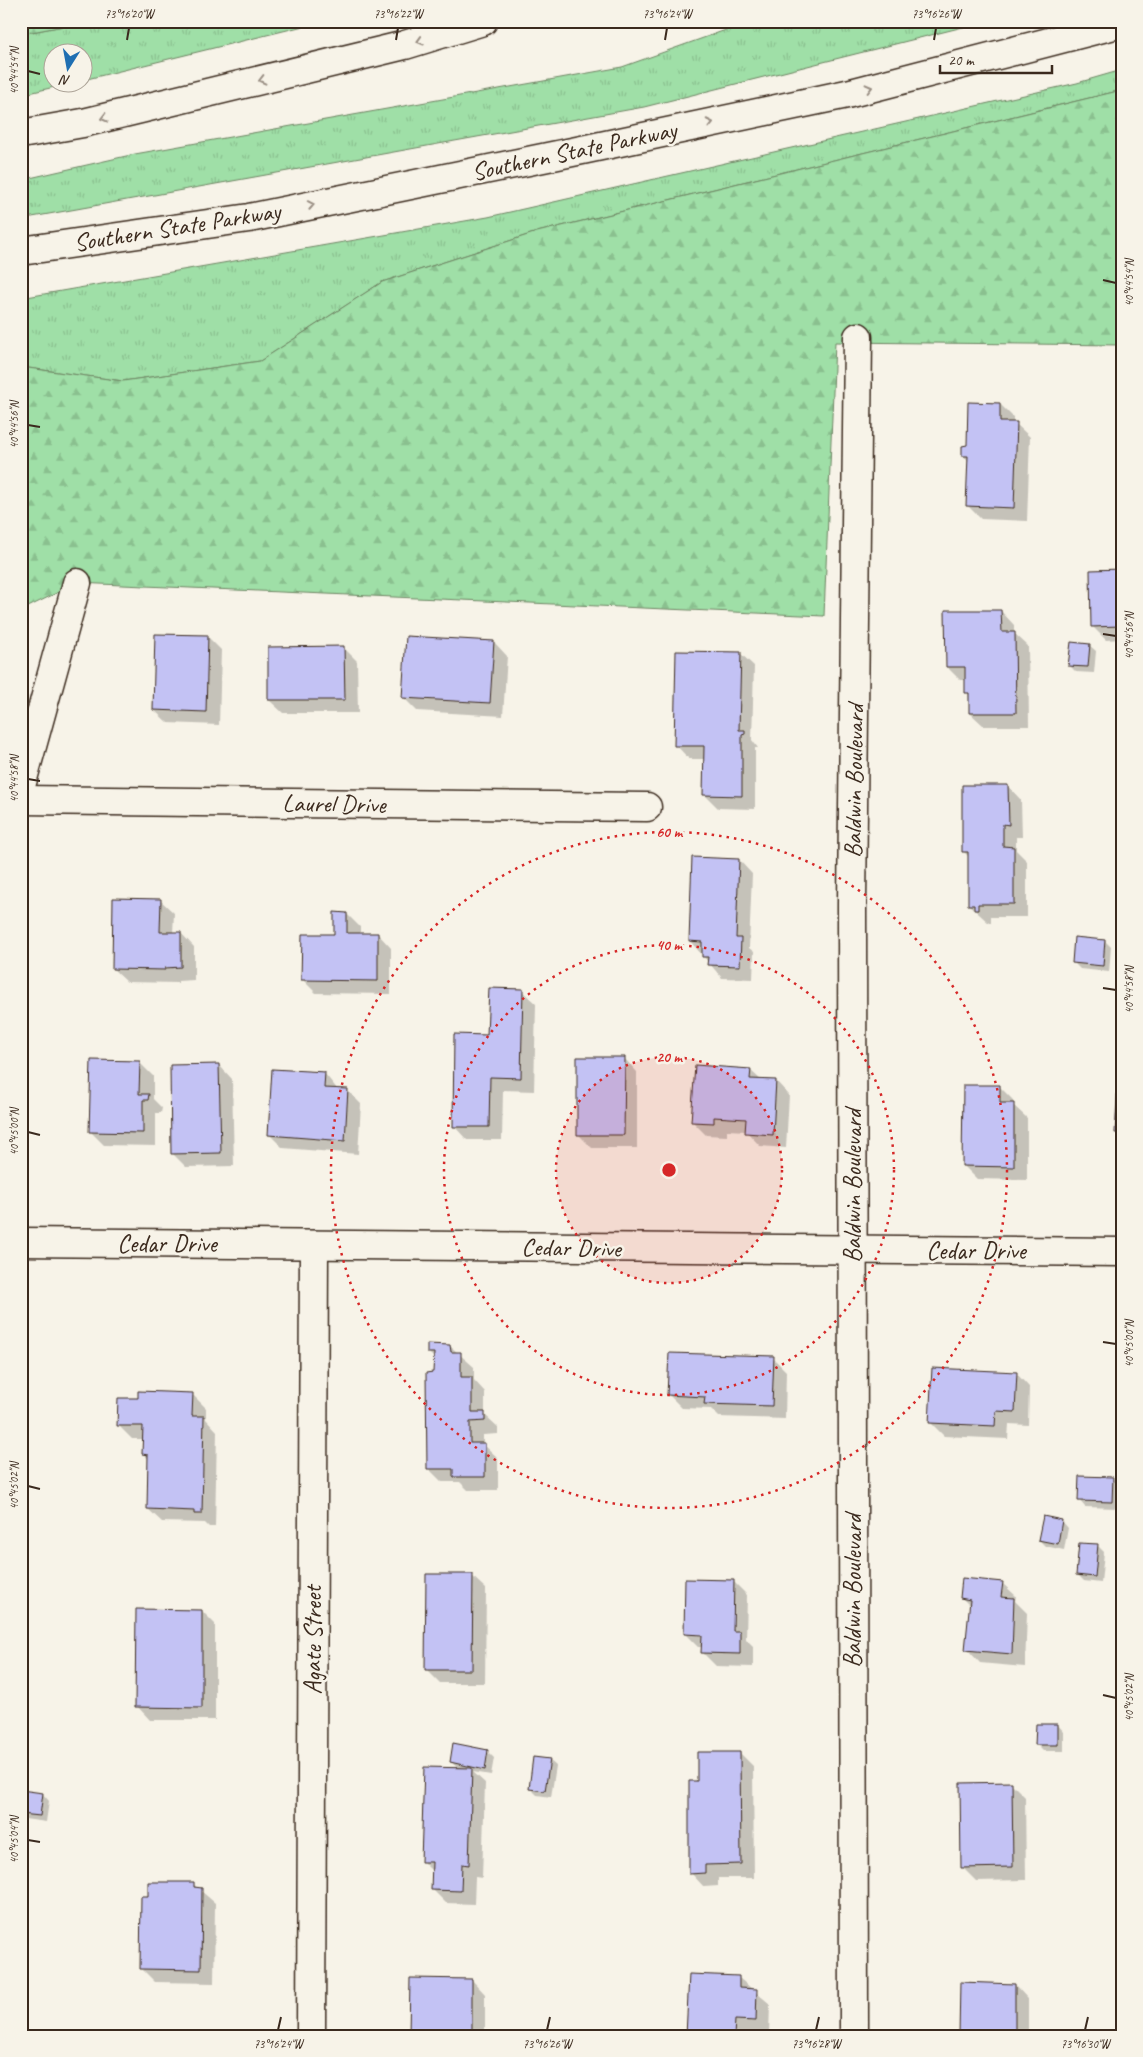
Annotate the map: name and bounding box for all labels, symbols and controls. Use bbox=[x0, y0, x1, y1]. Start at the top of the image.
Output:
text: 73°16'20"W bbox=[105, 6, 156, 22]
text: 73°16'22"W bbox=[374, 6, 425, 22]
text: 73°16'24"W bbox=[643, 6, 694, 22]
text: 73°16'26"W bbox=[912, 6, 963, 22]
one-way arrow bbox=[416, 35, 424, 45]
north arrow bbox=[42, 42, 92, 92]
scale bar bbox=[940, 42, 1053, 74]
text: 40°44'54"N bbox=[6, 46, 22, 95]
text: 20 m bbox=[948, 51, 975, 70]
text: N bbox=[57, 71, 71, 89]
one-way arrow bbox=[257, 74, 266, 85]
one-way arrow bbox=[865, 83, 874, 94]
one-way arrow bbox=[99, 112, 108, 123]
street label: Southern State Parkway bbox=[469, 113, 682, 188]
one-way arrow bbox=[706, 118, 715, 129]
street label: Southern State Parkway bbox=[71, 194, 285, 259]
one-way arrow bbox=[307, 201, 316, 211]
text: 40°44'54"N bbox=[1121, 258, 1137, 307]
text: 40°44'56"N bbox=[6, 400, 22, 449]
text: 40°44'56"N bbox=[1121, 611, 1137, 660]
street label: Baldwin Boulevard bbox=[837, 700, 871, 858]
text: 40°44'58"N bbox=[6, 754, 22, 803]
street label: Laurel Drive bbox=[282, 787, 388, 821]
text: 60 m bbox=[656, 823, 683, 842]
text: 40 m bbox=[656, 936, 683, 955]
text: 40°44'58"N bbox=[1121, 965, 1137, 1014]
text: 20 m bbox=[656, 1048, 683, 1067]
street label: Baldwin Boulevard bbox=[837, 1105, 869, 1263]
text: 40°45'00"N bbox=[6, 1107, 22, 1156]
centre of rings bbox=[660, 1161, 678, 1179]
street label: Cedar Drive bbox=[117, 1228, 219, 1260]
street label: Cedar Drive bbox=[521, 1231, 623, 1265]
street label: Cedar Drive bbox=[926, 1235, 1028, 1267]
text: 40°45'00"N bbox=[1121, 1319, 1137, 1368]
text: 40°45'02"N bbox=[6, 1461, 22, 1510]
street label: Baldwin Boulevard bbox=[837, 1510, 869, 1668]
street label: Agate Street bbox=[297, 1583, 329, 1694]
text: 40°45'02"N bbox=[1121, 1673, 1137, 1722]
text: 40°45'04"N bbox=[6, 1815, 22, 1864]
text: 73°16'24"W bbox=[254, 2036, 305, 2052]
text: 73°16'26"W bbox=[523, 2036, 574, 2052]
text: 73°16'28"W bbox=[792, 2036, 843, 2052]
text: 73°16'30"W bbox=[1061, 2036, 1112, 2052]

